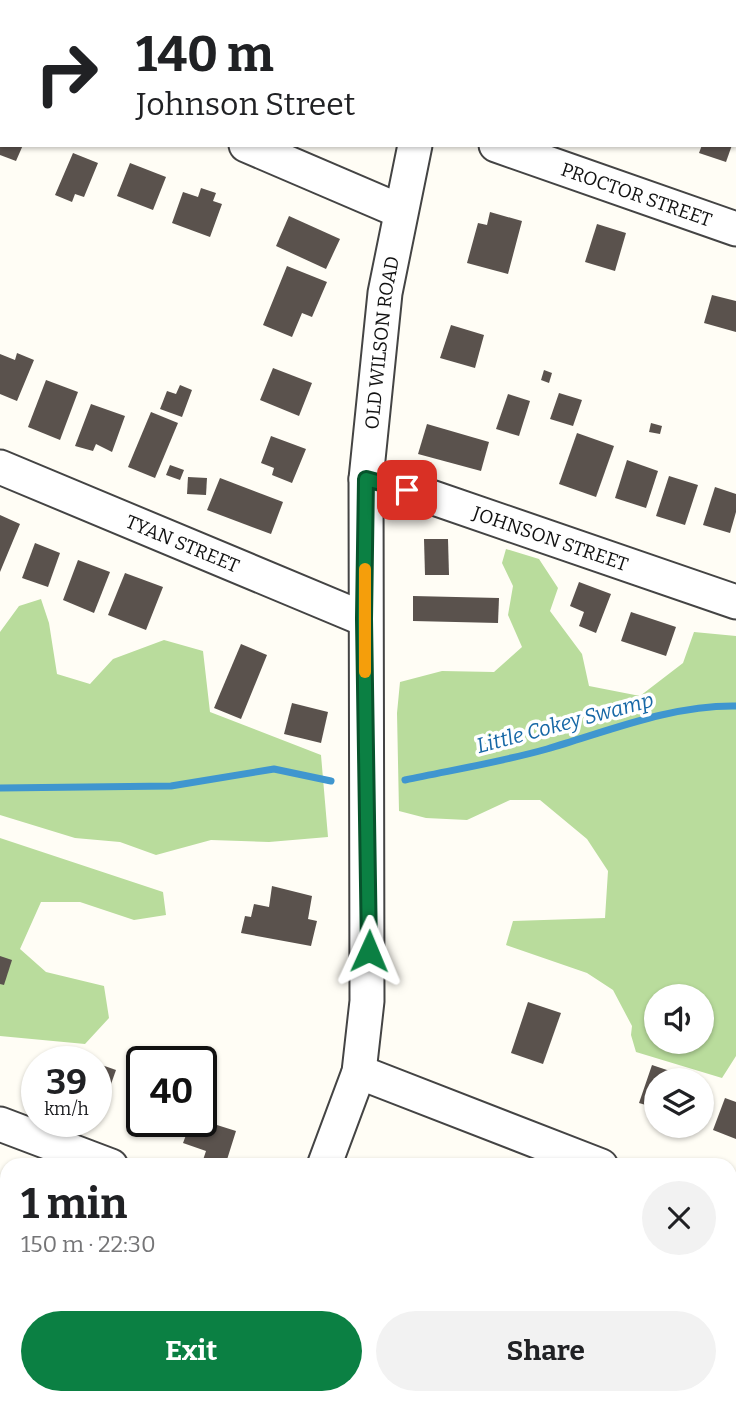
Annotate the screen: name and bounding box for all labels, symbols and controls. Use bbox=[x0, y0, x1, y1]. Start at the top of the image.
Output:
text: 140 m bbox=[136, 25, 274, 84]
icon: right bbox=[21, 28, 112, 119]
text: Johnson Street bbox=[136, 85, 355, 123]
street label: PROCTOR STREET bbox=[558, 158, 715, 232]
street label: OLD WILSON ROAD bbox=[360, 254, 404, 430]
pin bbox=[377, 460, 437, 520]
icon: arrive bbox=[388, 471, 426, 509]
street label: JOHNSON STREET bbox=[469, 501, 631, 576]
street label: TYAN STREET bbox=[122, 510, 243, 578]
water label: Little Cokey Swamp bbox=[474, 687, 656, 759]
position arrow bbox=[332, 914, 406, 988]
map controls bbox=[644, 984, 714, 1138]
button: sound bbox=[644, 984, 714, 1054]
speed limit sign: 40 bbox=[126, 1046, 217, 1137]
text: 39 bbox=[46, 1061, 87, 1103]
button: layers bbox=[644, 1068, 714, 1138]
text: km/h bbox=[44, 1098, 89, 1120]
text: 1 min bbox=[21, 1179, 127, 1229]
button: close bbox=[642, 1181, 716, 1255]
text: 150 m · 22:30 bbox=[21, 1230, 156, 1258]
button: Exit bbox=[21, 1311, 362, 1391]
button: Share bbox=[376, 1311, 716, 1391]

